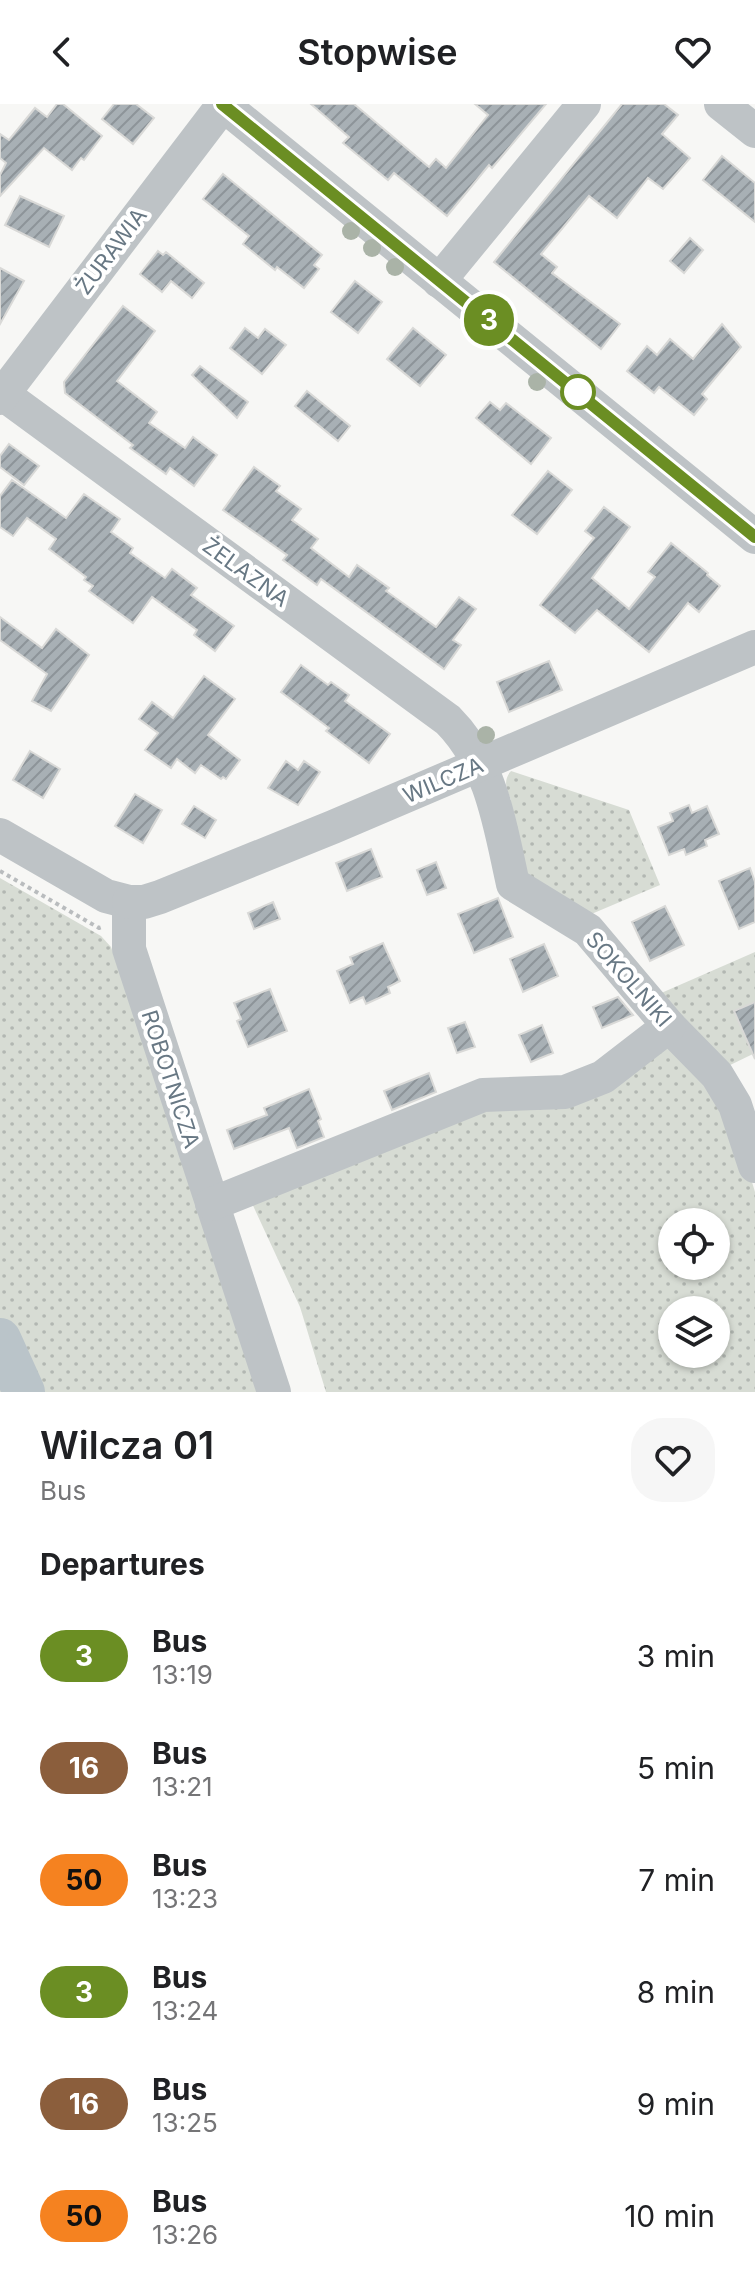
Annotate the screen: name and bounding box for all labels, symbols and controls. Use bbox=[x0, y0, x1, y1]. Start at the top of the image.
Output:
icon: back bbox=[40, 30, 84, 74]
text: Stopwise bbox=[297, 30, 458, 74]
icon: heart bbox=[671, 30, 715, 74]
street label: ŻURAWIA bbox=[70, 203, 152, 299]
line badge: 3 bbox=[463, 294, 515, 346]
text: 3 bbox=[480, 303, 498, 337]
unlabelled marker bbox=[561, 375, 595, 409]
street label: ŻELAZNA bbox=[198, 532, 294, 612]
street label: WILCZA bbox=[399, 752, 487, 808]
street label: SOKOLNIKI bbox=[581, 926, 677, 1032]
street label: ROBOTNICZA bbox=[136, 1007, 206, 1151]
map controls bbox=[658, 1208, 730, 1368]
button: locate bbox=[658, 1208, 730, 1280]
button: layers bbox=[658, 1296, 730, 1368]
button: heart bbox=[631, 1418, 715, 1502]
text: Wilcza 01 bbox=[40, 1422, 214, 1468]
text: Bus bbox=[40, 1475, 86, 1506]
text: Departures bbox=[40, 1546, 205, 1582]
text: Bus bbox=[152, 1623, 207, 1659]
text: 3 min bbox=[637, 1638, 715, 1674]
text: 3 bbox=[75, 1639, 93, 1673]
text: 13:19 bbox=[152, 1659, 213, 1690]
text: Bus bbox=[152, 1735, 207, 1771]
text: 5 min bbox=[637, 1750, 715, 1786]
text: 16 bbox=[69, 1751, 99, 1785]
text: 13:21 bbox=[152, 1771, 213, 1802]
text: Bus bbox=[152, 1847, 207, 1883]
text: 7 min bbox=[638, 1862, 715, 1898]
text: 50 bbox=[66, 1863, 102, 1897]
text: 13:23 bbox=[152, 1883, 218, 1914]
text: Bus bbox=[152, 1959, 207, 1995]
text: 8 min bbox=[637, 1974, 715, 2010]
text: 3 bbox=[75, 1975, 93, 2009]
text: 13:24 bbox=[152, 1995, 218, 2026]
text: Bus bbox=[152, 2071, 207, 2107]
text: 9 min bbox=[637, 2086, 715, 2122]
text: 16 bbox=[69, 2087, 99, 2121]
text: 13:25 bbox=[152, 2107, 218, 2138]
text: Bus bbox=[152, 2183, 207, 2219]
text: 10 min bbox=[624, 2198, 715, 2234]
text: 50 bbox=[66, 2199, 102, 2233]
text: 13:26 bbox=[152, 2219, 218, 2250]

